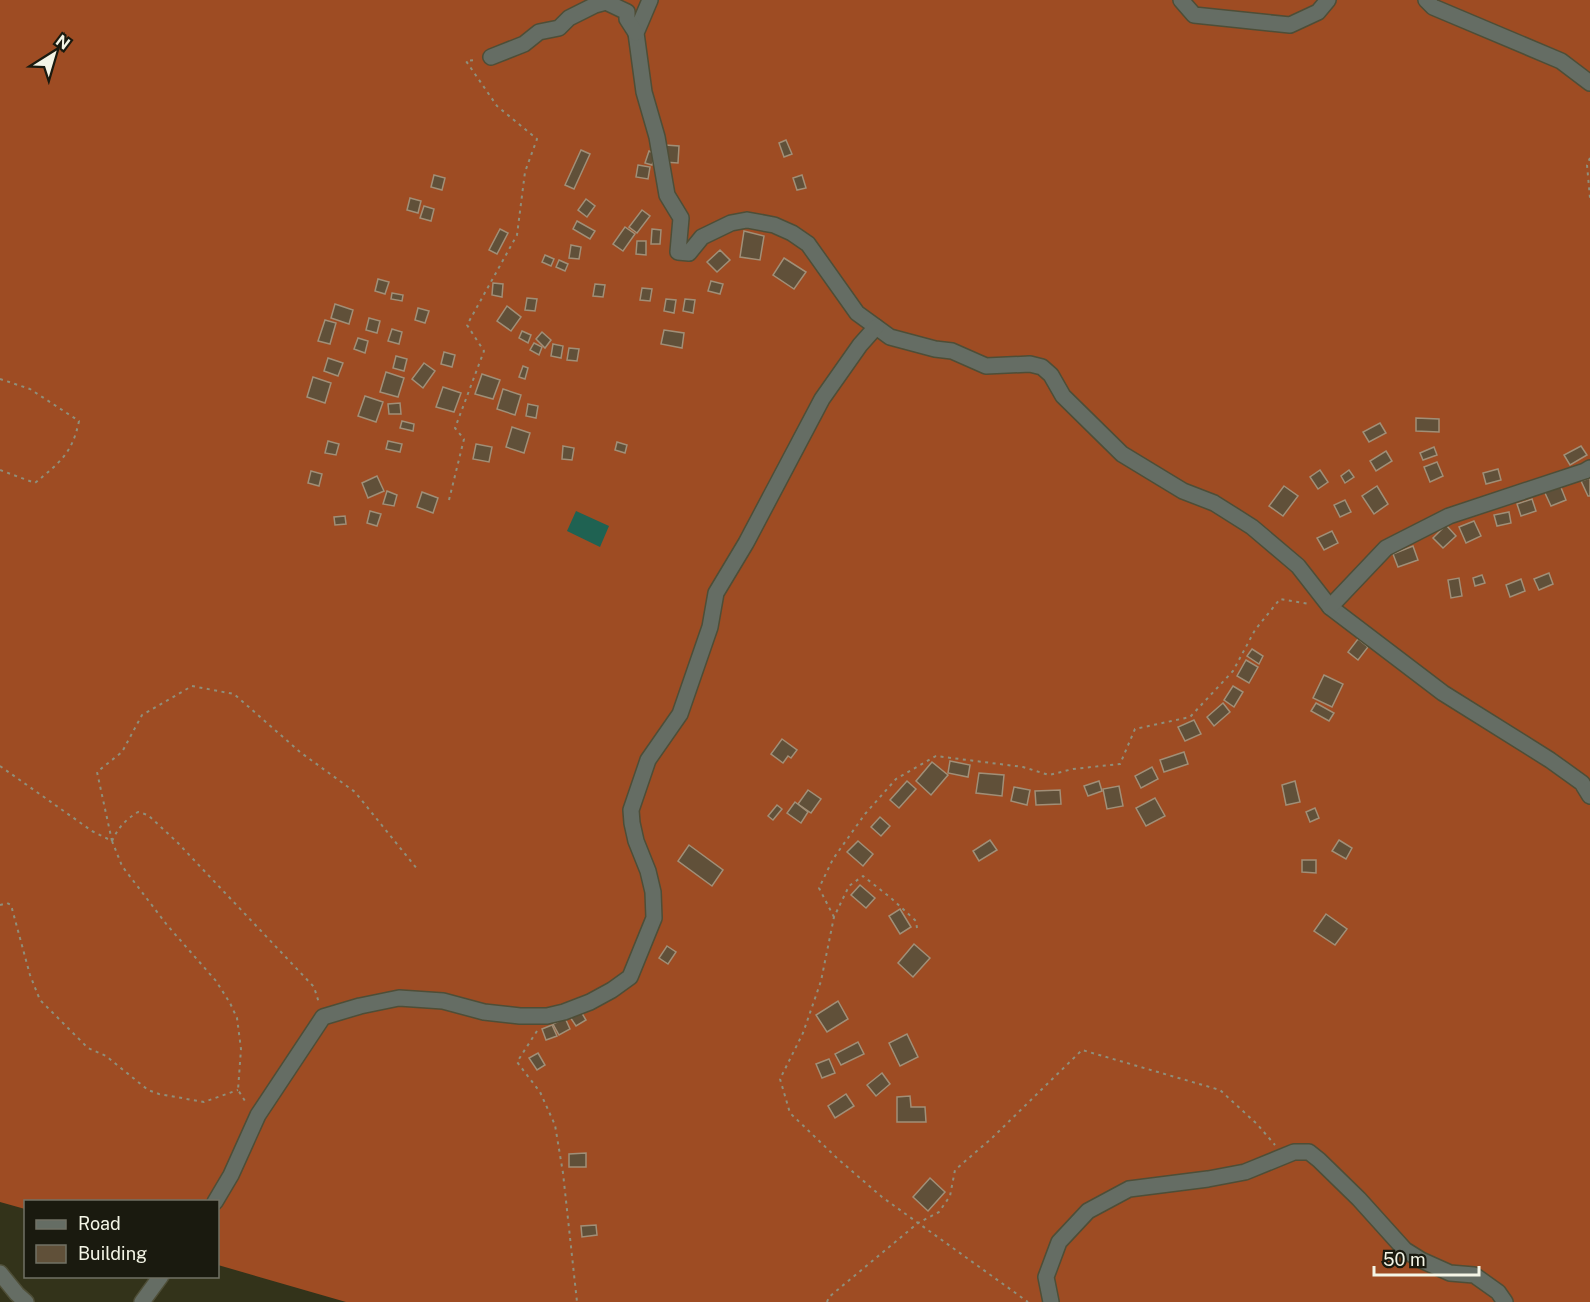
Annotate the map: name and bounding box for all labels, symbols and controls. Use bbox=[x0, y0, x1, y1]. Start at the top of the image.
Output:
north arrow bbox=[24, 24, 84, 84]
text: N bbox=[52, 31, 73, 54]
legend bbox=[24, 1200, 219, 1278]
text: Road bbox=[78, 1213, 121, 1234]
scale bar bbox=[1374, 1239, 1479, 1277]
text: Building bbox=[78, 1243, 147, 1264]
text: 50 m bbox=[1383, 1249, 1426, 1270]

